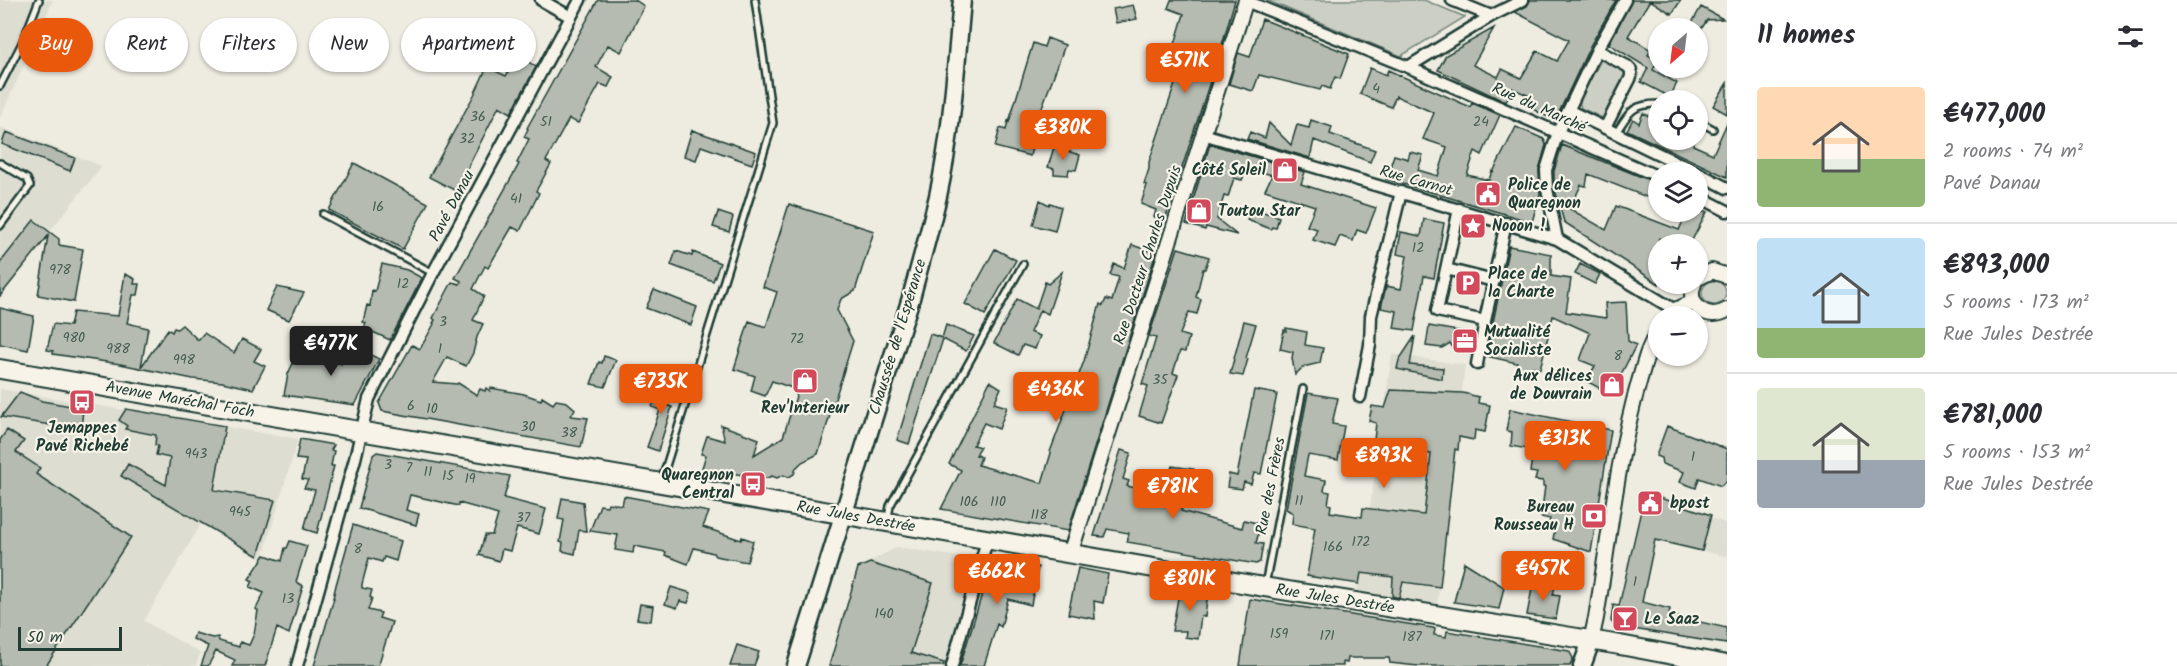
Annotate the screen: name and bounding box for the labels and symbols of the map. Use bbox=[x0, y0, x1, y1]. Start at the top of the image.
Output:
north arrow bbox=[1648, 18, 1708, 78]
pin: €571K bbox=[1143, 43, 1227, 94]
street label: Rue du Marché bbox=[1488, 76, 1591, 140]
house number: 4 bbox=[1372, 78, 1380, 100]
house number: 36 bbox=[470, 106, 486, 128]
pin: €380K bbox=[1021, 110, 1105, 161]
house number: 51 bbox=[540, 111, 552, 133]
house number: 24 bbox=[1473, 111, 1489, 133]
house number: 32 bbox=[459, 128, 475, 150]
shop icon: Côté Soleil bbox=[1270, 155, 1300, 185]
place label: Côté Soleil bbox=[1192, 158, 1267, 183]
street label: Rue Carnot bbox=[1376, 159, 1456, 204]
street label: Rue Docteur Charles Dupuis bbox=[1107, 162, 1189, 348]
street label: Pavé Danau bbox=[423, 165, 481, 246]
place label: Police de Quaregnon bbox=[1508, 173, 1581, 216]
public building icon: Police de Quaregnon bbox=[1473, 179, 1503, 209]
house number: 41 bbox=[510, 188, 522, 210]
house number: 16 bbox=[372, 196, 384, 218]
shop icon: Toutou Star bbox=[1184, 196, 1214, 226]
place label: Toutou Star bbox=[1218, 199, 1301, 224]
place icon: Nooon ! bbox=[1458, 211, 1488, 241]
place label: Nooon ! bbox=[1492, 214, 1547, 239]
house number: 12 bbox=[1412, 237, 1424, 259]
street label: Chaussée de l'Espérance bbox=[862, 256, 934, 418]
house number: 978 bbox=[49, 259, 71, 281]
place label: Place de la Charte bbox=[1488, 262, 1555, 305]
parking icon: Place de la Charte bbox=[1453, 268, 1483, 298]
house number: 12 bbox=[397, 273, 409, 295]
house number: 3 bbox=[439, 311, 447, 333]
place label: Mutualité Socialiste bbox=[1484, 320, 1551, 363]
pin: €477K bbox=[289, 326, 373, 377]
office icon: Mutualité Socialiste bbox=[1450, 326, 1480, 356]
house number: 980 bbox=[63, 327, 85, 349]
house number: 72 bbox=[790, 328, 804, 350]
house number: 988 bbox=[106, 338, 130, 360]
house number: 1 bbox=[438, 338, 442, 360]
house number: 8 bbox=[1614, 345, 1623, 367]
house number: 998 bbox=[173, 349, 196, 371]
pin: €735K bbox=[619, 364, 703, 415]
place label: Aux délices de Douvrain bbox=[1510, 364, 1593, 407]
shop icon: Rev'Interieur bbox=[790, 366, 820, 396]
house number: 35 bbox=[1152, 369, 1169, 391]
shop icon: Aux délices de Douvrain bbox=[1597, 370, 1627, 400]
pin: €436K bbox=[1014, 372, 1098, 423]
street label: Avenue Maréchal Foch bbox=[104, 375, 256, 425]
bus stop icon: Jemappes Pavé Richebé bbox=[67, 387, 97, 417]
house number: 6 bbox=[407, 395, 415, 417]
place label: Rev'Interieur bbox=[761, 396, 850, 421]
house number: 10 bbox=[426, 398, 438, 420]
place label: Jemappes Pavé Richebé bbox=[36, 416, 129, 459]
house number: 30 bbox=[521, 416, 536, 438]
pin: €313K bbox=[1523, 421, 1607, 472]
house number: 38 bbox=[561, 422, 578, 444]
street label: Rue des Frères bbox=[1249, 435, 1293, 537]
pin: €893K bbox=[1342, 438, 1426, 489]
house number: 943 bbox=[185, 443, 207, 465]
house number: 1 bbox=[1691, 446, 1695, 468]
house number: 3 bbox=[384, 454, 392, 476]
house number: 7 bbox=[406, 457, 413, 479]
house number: 11 bbox=[424, 461, 432, 483]
place label: Quaregnon Central bbox=[661, 463, 735, 506]
house number: 15 bbox=[442, 465, 455, 487]
house number: 19 bbox=[464, 468, 476, 490]
bus stop icon: Quaregnon Central bbox=[738, 469, 768, 499]
pin: €781K bbox=[1131, 469, 1215, 520]
public building icon: bpost bbox=[1635, 488, 1665, 518]
house number: 11 bbox=[1295, 490, 1303, 512]
house number: 106 bbox=[959, 491, 979, 513]
house number: 110 bbox=[990, 491, 1006, 513]
place label: bpost bbox=[1670, 491, 1710, 516]
street label: Rue Jules Destrée bbox=[795, 494, 917, 540]
place label: Bureau Rousseau H bbox=[1494, 495, 1574, 538]
house number: 945 bbox=[229, 501, 253, 523]
bank icon: Bureau Rousseau H bbox=[1579, 501, 1609, 531]
house number: 118 bbox=[1030, 504, 1048, 526]
house number: 37 bbox=[516, 507, 531, 529]
house number: 172 bbox=[1352, 531, 1370, 553]
house number: 166 bbox=[1323, 536, 1343, 558]
house number: 8 bbox=[354, 538, 363, 560]
pin: €457K bbox=[1501, 551, 1585, 602]
pin: €662K bbox=[955, 554, 1039, 605]
pin: €801K bbox=[1148, 561, 1232, 612]
house number: 1 bbox=[1633, 571, 1637, 593]
street label: Rue Jules Destrée bbox=[1274, 577, 1396, 621]
house number: 13 bbox=[282, 588, 294, 610]
house number: 140 bbox=[874, 603, 894, 625]
bar icon: Le Saaz bbox=[1610, 604, 1640, 634]
place label: Le Saaz bbox=[1644, 607, 1700, 632]
house number: 159 bbox=[1270, 623, 1289, 645]
scale bar bbox=[18, 624, 122, 652]
house number: 171 bbox=[1319, 625, 1335, 647]
house number: 187 bbox=[1402, 626, 1422, 648]

